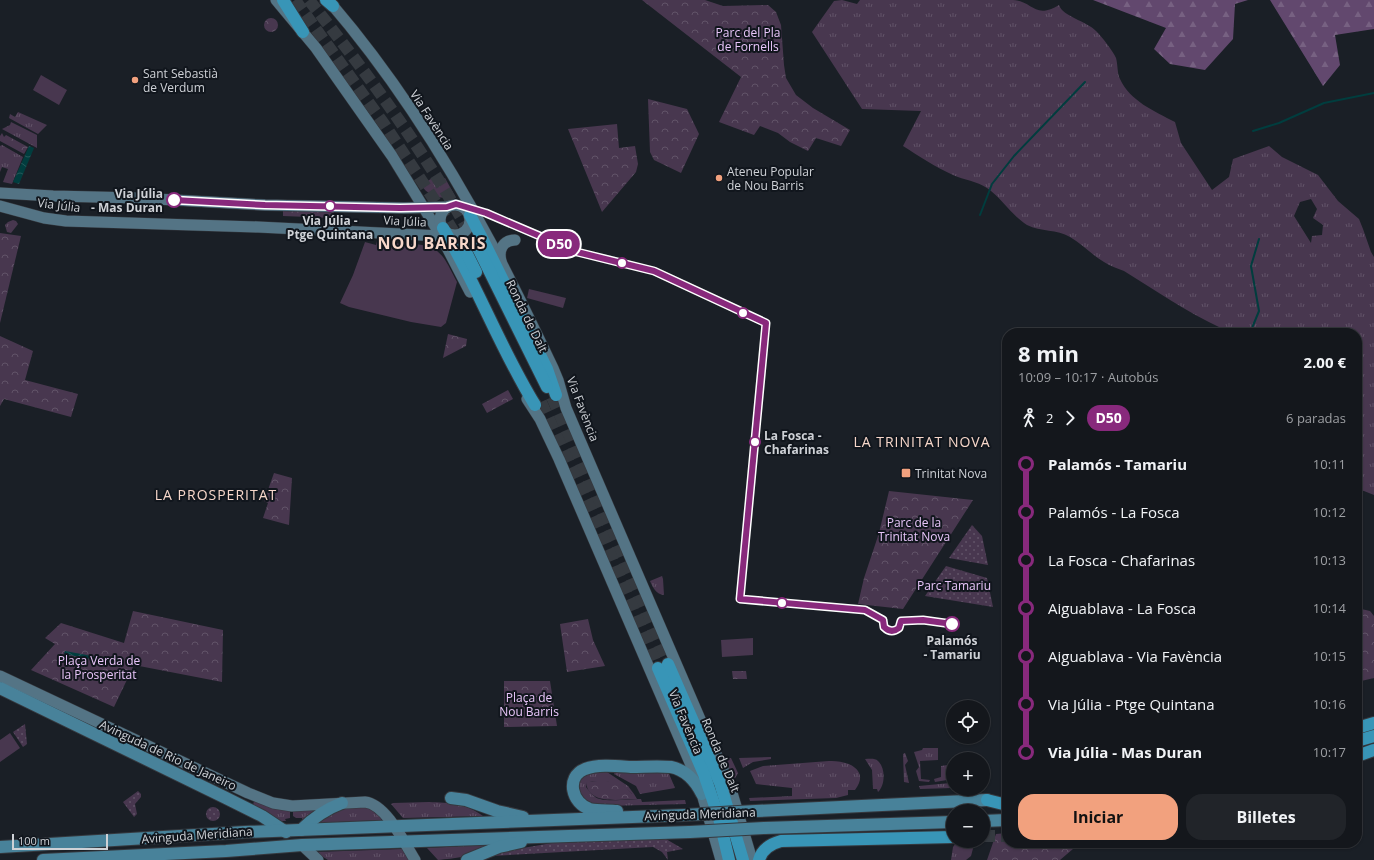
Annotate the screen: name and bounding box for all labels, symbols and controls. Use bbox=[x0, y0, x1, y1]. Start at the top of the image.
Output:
park label: Parc del Pla de Fornells bbox=[716, 24, 780, 55]
place label: Sant Sebastià de Verdum bbox=[143, 65, 218, 96]
marker: Sant Sebastià de Verdum bbox=[130, 75, 140, 85]
street label: Via Favència bbox=[406, 87, 458, 153]
place label: Ateneu Popular de Nou Barris bbox=[727, 163, 814, 194]
marker: Ateneu Popular de Nou Barris bbox=[714, 173, 724, 183]
place label: Via Júlia - Mas Duran bbox=[91, 185, 163, 216]
marker: Via Júlia - Mas Duran bbox=[166, 192, 182, 208]
street label: Via Júlia bbox=[36, 194, 82, 216]
marker: Via Júlia - Ptge Quintana bbox=[324, 200, 336, 212]
street label: Via Júlia bbox=[383, 211, 427, 231]
place label: Via Júlia - Ptge Quintana bbox=[287, 212, 373, 243]
line badge: D50 bbox=[536, 231, 582, 257]
district label: NOU BARRIS bbox=[377, 232, 487, 254]
text: D50 bbox=[546, 234, 572, 253]
unlabelled marker bbox=[616, 257, 628, 269]
street label: Ronda de Dalt bbox=[502, 277, 552, 355]
unlabelled marker bbox=[737, 307, 749, 319]
text: 8 min bbox=[1018, 338, 1079, 368]
text: 2.00 € bbox=[1304, 352, 1346, 372]
text: 10:09 – 10:17 · Autobús bbox=[1018, 368, 1159, 386]
street label: Via Favència bbox=[563, 374, 603, 444]
icon: walk bbox=[1018, 407, 1040, 429]
icon: forward bbox=[1059, 407, 1081, 429]
text: D50 bbox=[1095, 408, 1122, 427]
text: 2 bbox=[1046, 409, 1053, 427]
text: 6 paradas bbox=[1286, 409, 1346, 427]
place label: La Fosca - Chafarinas bbox=[764, 427, 829, 458]
district label: LA TRINITAT NOVA bbox=[853, 432, 991, 451]
marker: La Fosca - Chafarinas bbox=[749, 436, 761, 448]
text: Palamós - Tamariu bbox=[1048, 454, 1187, 474]
text: 10:11 bbox=[1313, 455, 1346, 473]
place label: Trinitat Nova bbox=[915, 465, 987, 482]
marker: Trinitat Nova bbox=[900, 467, 912, 479]
district label: LA PROSPERITAT bbox=[155, 485, 277, 504]
text: Palamós - La Fosca bbox=[1048, 502, 1180, 522]
text: 10:12 bbox=[1313, 503, 1346, 521]
park label: Parc de la Trinitat Nova bbox=[878, 514, 950, 545]
text: La Fosca - Chafarinas bbox=[1048, 550, 1195, 570]
text: 10:13 bbox=[1313, 551, 1346, 569]
park label: Parc Tamariu bbox=[917, 577, 991, 594]
unlabelled marker bbox=[776, 597, 788, 609]
text: Aiguablava - La Fosca bbox=[1048, 598, 1196, 618]
text: 10:14 bbox=[1313, 599, 1346, 617]
marker: Palamós - Tamariu bbox=[944, 616, 960, 632]
place label: Palamós - Tamariu bbox=[923, 632, 981, 663]
text: Aiguablava - Via Favència bbox=[1048, 646, 1222, 666]
text: 10:15 bbox=[1313, 647, 1346, 665]
park label: Plaça Verda de la Prosperitat bbox=[58, 652, 140, 683]
street label: Via Favència bbox=[665, 687, 707, 757]
park label: Plaça de Nou Barris bbox=[499, 689, 559, 720]
text: Via Júlia - Ptge Quintana bbox=[1048, 694, 1215, 714]
text: 10:16 bbox=[1313, 695, 1346, 713]
map controls bbox=[946, 700, 990, 848]
button: locate bbox=[946, 700, 990, 744]
street label: Ronda de Dalt bbox=[698, 715, 744, 795]
street label: Avinguda de Rio de Janeiro bbox=[97, 716, 239, 794]
text: Via Júlia - Mas Duran bbox=[1048, 742, 1202, 762]
text: 10:17 bbox=[1313, 743, 1346, 761]
button: + bbox=[946, 752, 990, 796]
button: Iniciar bbox=[1018, 794, 1178, 840]
button: Billetes bbox=[1186, 794, 1346, 840]
street label: Avinguda Meridiana bbox=[644, 804, 756, 824]
button: − bbox=[946, 804, 990, 848]
street label: Avinguda Meridiana bbox=[141, 823, 253, 847]
scale bar bbox=[12, 832, 108, 851]
text: 100 m bbox=[18, 833, 50, 848]

